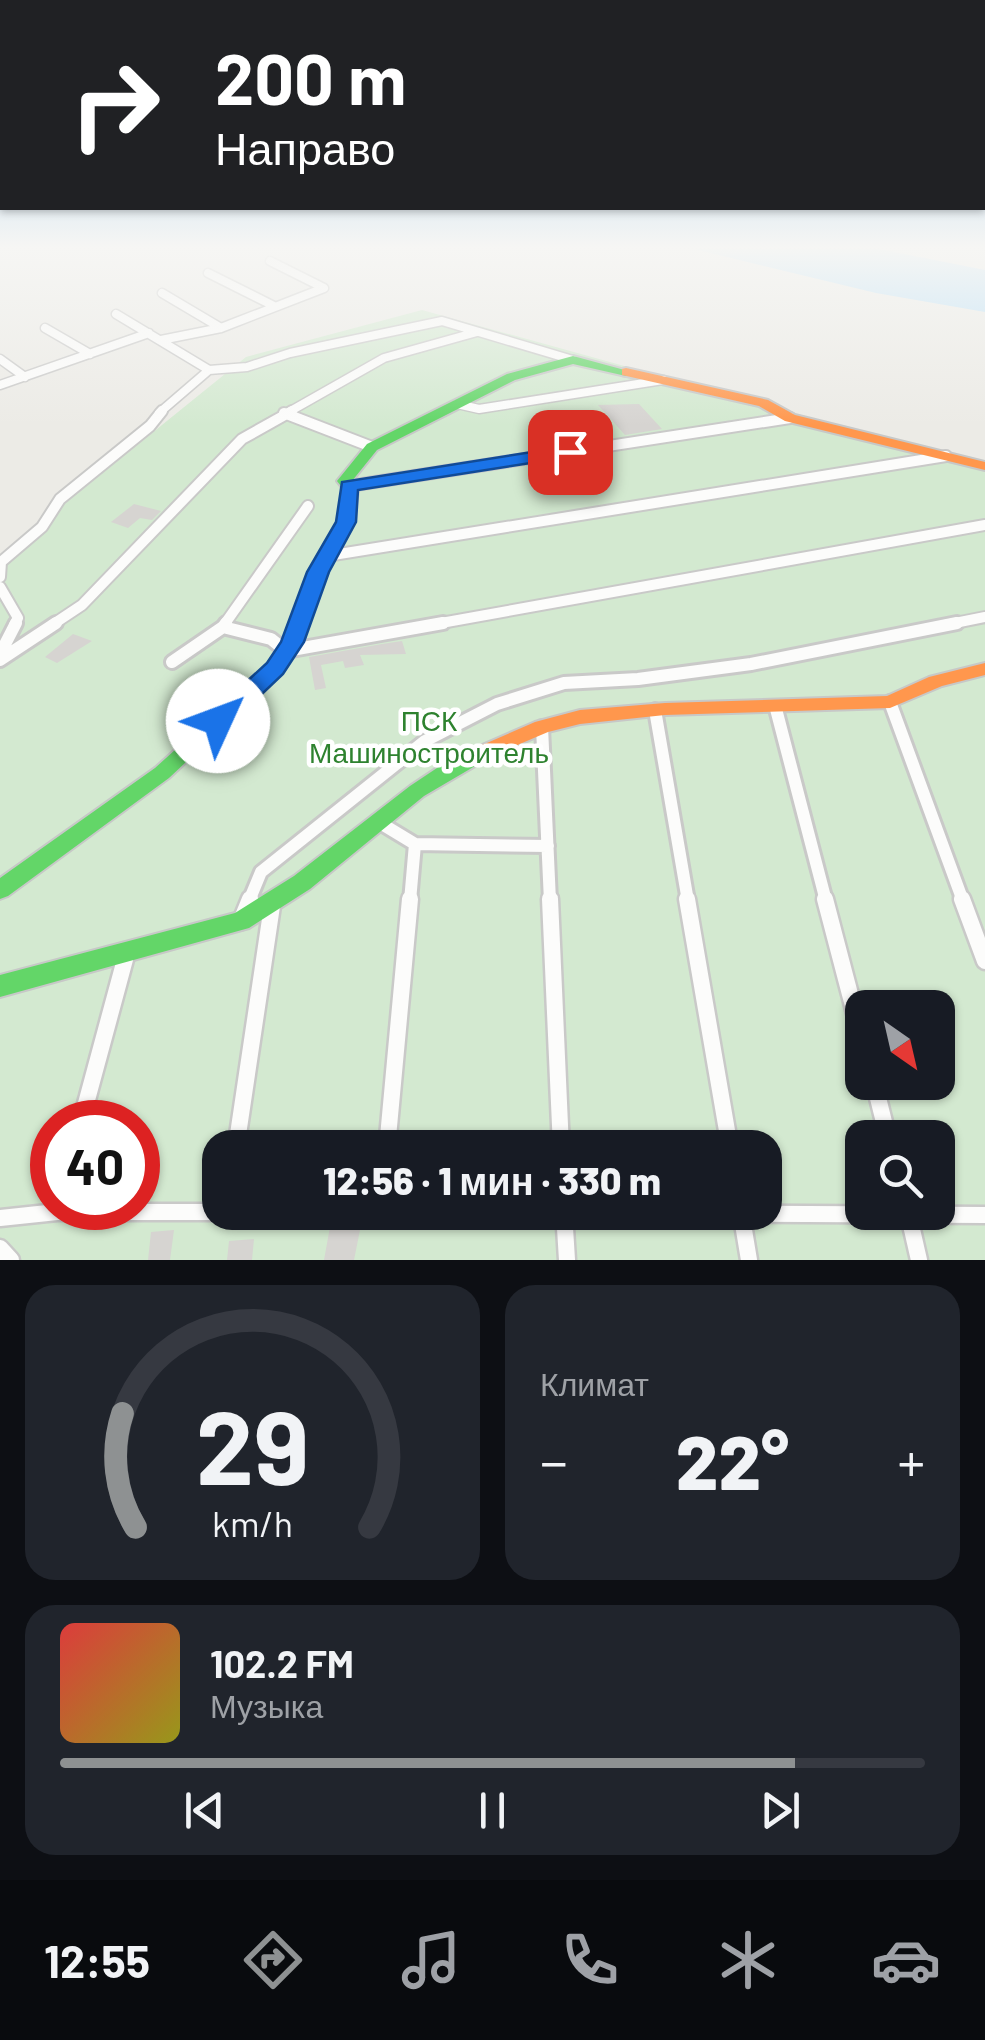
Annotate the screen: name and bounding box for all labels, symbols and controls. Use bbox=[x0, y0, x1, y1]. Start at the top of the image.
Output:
text: 200 m bbox=[215, 35, 406, 119]
icon: right bbox=[50, 40, 180, 170]
text: Направо bbox=[215, 120, 395, 174]
pin bbox=[528, 410, 613, 495]
icon: arrive bbox=[543, 425, 598, 480]
position arrow bbox=[166, 669, 270, 773]
park label: ПСК Машиностроитель bbox=[309, 703, 549, 769]
north arrow bbox=[845, 990, 955, 1100]
map controls bbox=[845, 990, 955, 1230]
speed limit sign: 40 bbox=[30, 1100, 160, 1230]
button: search bbox=[845, 1120, 955, 1230]
text: 12:56 · 1 мин · 330 m bbox=[323, 1157, 661, 1203]
text: Климат bbox=[540, 1364, 649, 1402]
text: 29 bbox=[196, 1381, 309, 1506]
text: 22° bbox=[676, 1415, 789, 1505]
text: − bbox=[540, 1427, 568, 1493]
text: + bbox=[897, 1427, 925, 1493]
text: km/h bbox=[212, 1501, 293, 1544]
text: 102.2 FM bbox=[210, 1640, 354, 1686]
text: Музыка bbox=[210, 1686, 323, 1724]
icon: previous bbox=[177, 1783, 232, 1838]
icon: pause bbox=[465, 1783, 520, 1838]
icon: next bbox=[753, 1783, 808, 1838]
icon: directions bbox=[238, 1925, 308, 1995]
icon: music bbox=[396, 1925, 466, 1995]
icon: phone bbox=[555, 1925, 625, 1995]
icon: climate bbox=[713, 1925, 783, 1995]
icon: car bbox=[871, 1925, 941, 1995]
text: 12:55 bbox=[44, 1933, 150, 1987]

